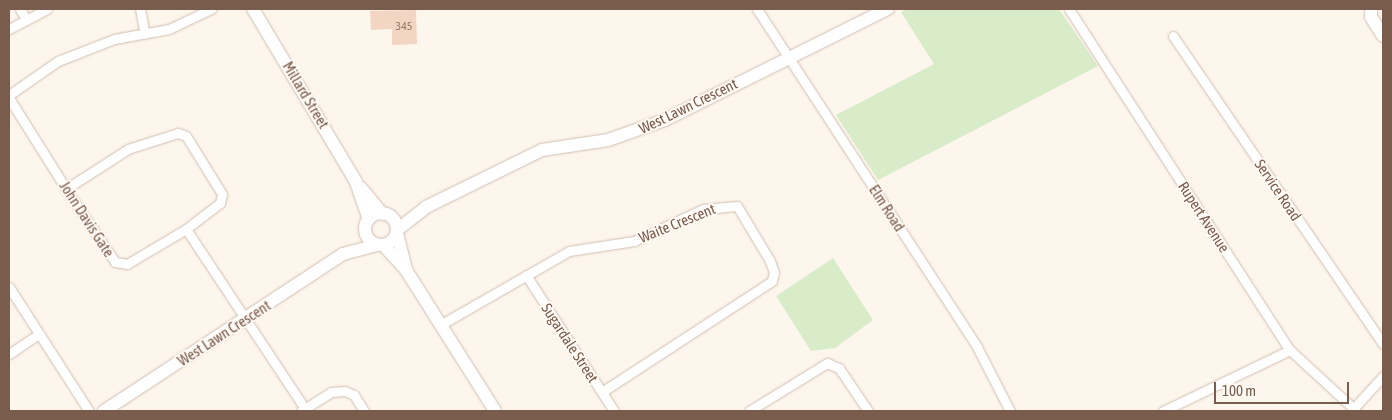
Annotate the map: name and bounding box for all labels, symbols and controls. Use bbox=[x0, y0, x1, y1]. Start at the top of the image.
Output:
house number: 345 bbox=[396, 20, 412, 34]
street label: Millard Street bbox=[279, 58, 333, 132]
street label: West Lawn Crescent bbox=[636, 74, 740, 138]
street label: Service Road bbox=[1251, 156, 1305, 224]
street label: John Davis Gate bbox=[56, 178, 118, 260]
street label: Rupert Avenue bbox=[1174, 178, 1234, 256]
street label: Elm Road bbox=[865, 181, 909, 235]
street label: Waite Crescent bbox=[636, 199, 718, 247]
street label: West Lawn Crescent bbox=[174, 296, 274, 370]
street label: Sugardale Street bbox=[538, 300, 602, 386]
scale bar bbox=[1217, 372, 1352, 404]
text: 100 m bbox=[1222, 382, 1256, 399]

